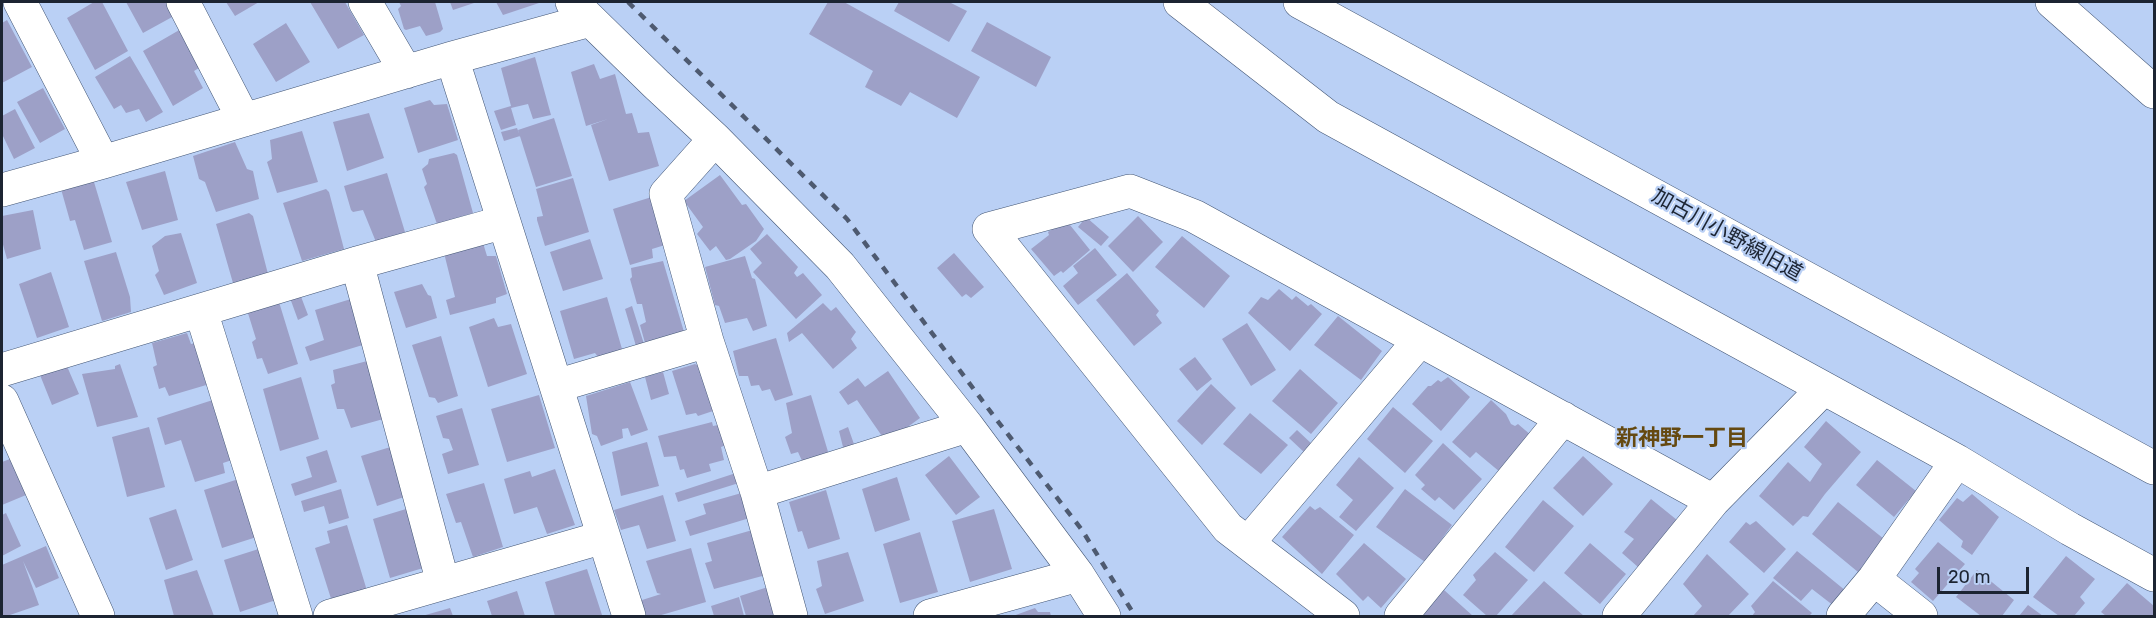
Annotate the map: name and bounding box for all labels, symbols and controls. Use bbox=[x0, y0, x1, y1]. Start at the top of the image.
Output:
street label: 加古川小野線旧道 bbox=[1647, 183, 1807, 287]
district label: 新神野一丁目 bbox=[1616, 426, 1748, 452]
scale bar bbox=[1940, 555, 2032, 593]
text: 20 m bbox=[1948, 566, 1990, 588]

